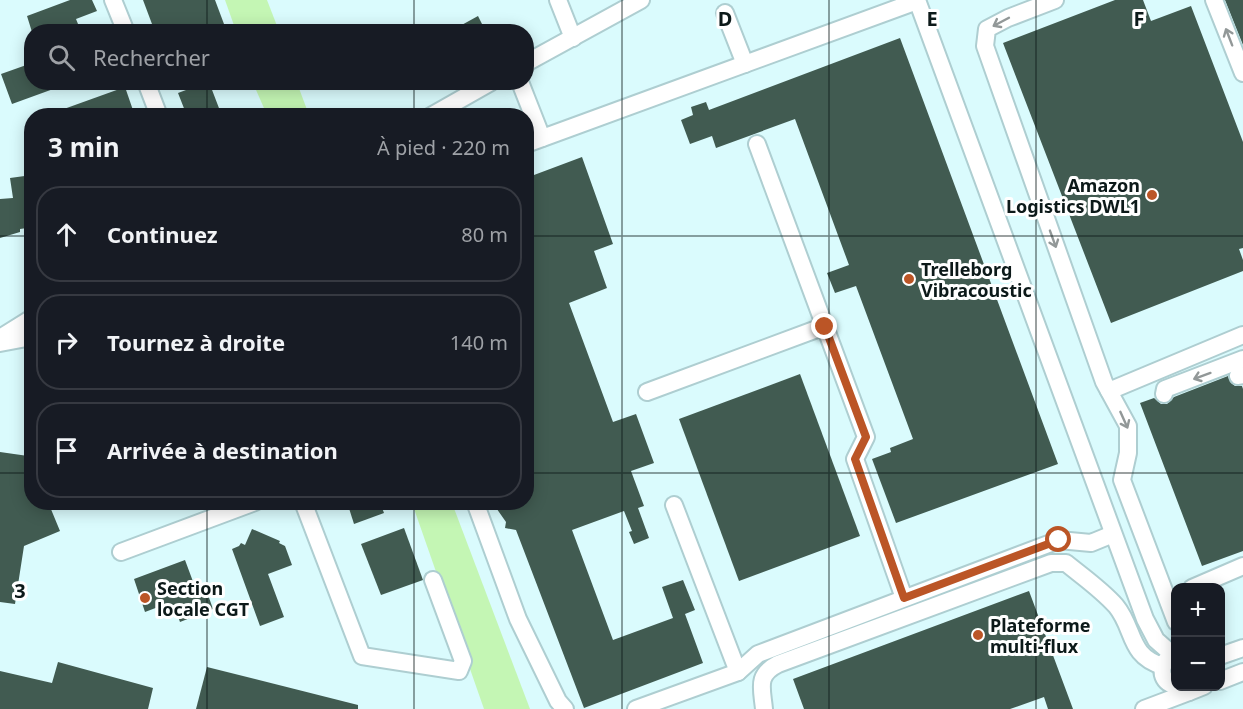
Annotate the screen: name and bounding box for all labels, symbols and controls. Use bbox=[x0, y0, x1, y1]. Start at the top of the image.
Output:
text: D bbox=[718, 5, 732, 32]
text: E bbox=[926, 5, 938, 32]
text: F bbox=[1134, 5, 1144, 32]
one-way arrow bbox=[993, 16, 1010, 28]
search box bbox=[24, 24, 534, 90]
one-way arrow bbox=[1222, 28, 1233, 46]
icon: search bbox=[45, 41, 78, 74]
text: Rechercher bbox=[93, 42, 210, 72]
text: 3 min bbox=[48, 129, 120, 165]
text: À pied · 220 m bbox=[377, 134, 510, 161]
place label: Amazon Logistics DWL1 bbox=[1006, 173, 1140, 218]
marker: Amazon Logistics DWL1 bbox=[1145, 188, 1159, 202]
icon: ahead bbox=[50, 218, 83, 251]
text: Continuez bbox=[107, 219, 218, 249]
text: 80 m bbox=[461, 221, 508, 248]
one-way arrow bbox=[1048, 229, 1059, 248]
place label: Trelleborg Vibracoustic bbox=[921, 257, 1032, 302]
marker: Trelleborg Vibracoustic bbox=[902, 272, 916, 286]
route end bbox=[811, 313, 837, 339]
icon: right bbox=[50, 326, 83, 359]
text: Tournez à droite bbox=[107, 327, 285, 357]
text: 140 m bbox=[450, 329, 508, 356]
one-way arrow bbox=[1193, 371, 1212, 382]
one-way arrow bbox=[1118, 411, 1130, 429]
icon: arrive bbox=[50, 434, 83, 467]
text: Arrivée à destination bbox=[107, 435, 338, 465]
route start bbox=[1045, 526, 1071, 552]
place label: Section locale CGT bbox=[157, 576, 250, 621]
text: 3 bbox=[14, 577, 26, 604]
map controls bbox=[1171, 583, 1225, 691]
button: + bbox=[1171, 583, 1225, 637]
marker: Section locale CGT bbox=[138, 591, 152, 605]
place label: Plateforme multi-flux bbox=[990, 613, 1090, 658]
marker: Plateforme multi-flux bbox=[971, 628, 985, 642]
button: − bbox=[1171, 637, 1225, 691]

